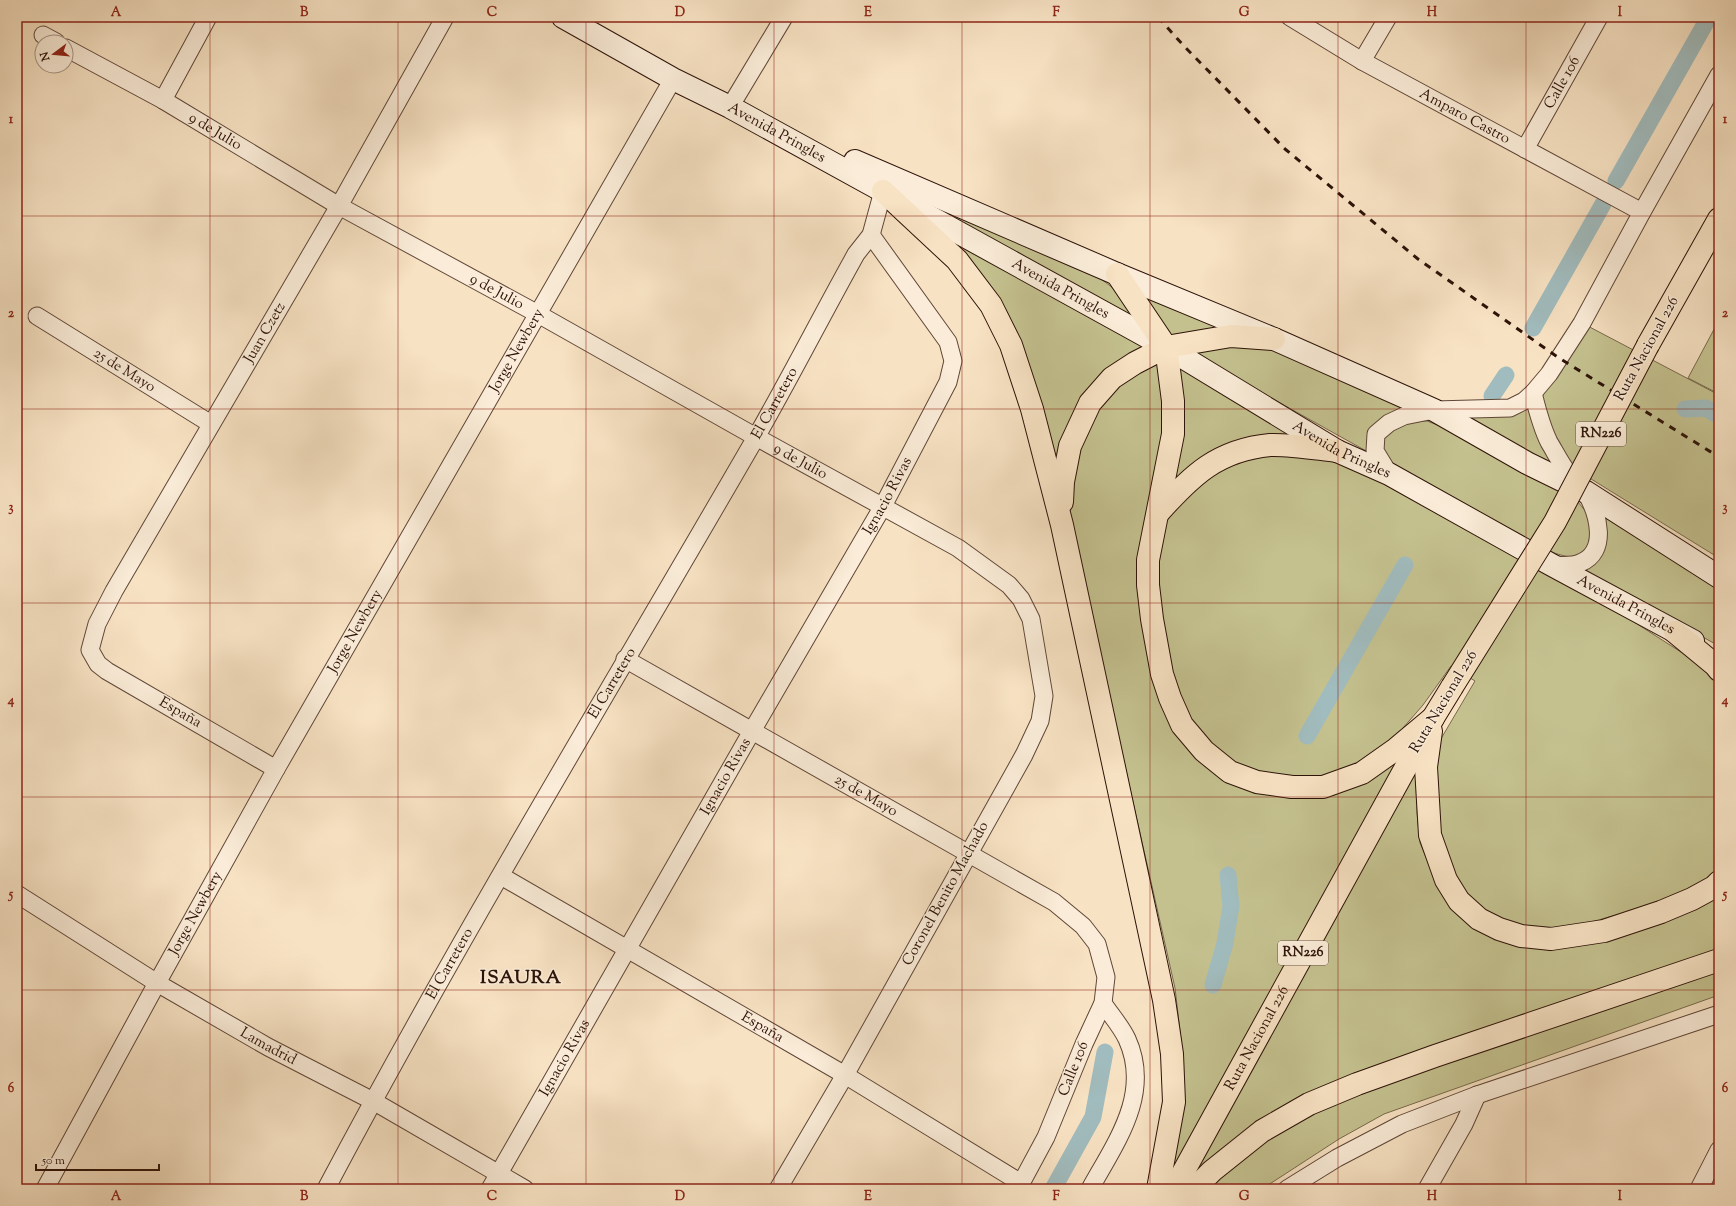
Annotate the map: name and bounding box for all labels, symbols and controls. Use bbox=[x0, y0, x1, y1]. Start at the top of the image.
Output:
text: A bbox=[111, 4, 122, 22]
text: B bbox=[300, 4, 309, 22]
text: C bbox=[487, 4, 497, 22]
text: D bbox=[675, 4, 685, 22]
text: E bbox=[864, 4, 872, 22]
text: F bbox=[1052, 4, 1060, 22]
text: G bbox=[1239, 4, 1250, 22]
text: H bbox=[1427, 4, 1438, 22]
text: I bbox=[1618, 4, 1623, 22]
north arrow bbox=[34, 34, 74, 74]
text: N bbox=[36, 50, 55, 64]
street label: Calle 106 bbox=[1539, 52, 1585, 113]
street label: Amparo Castro bbox=[1416, 83, 1514, 149]
street label: Avenida Pringles bbox=[724, 97, 829, 168]
street label: 9 de Julio bbox=[185, 107, 246, 156]
text: 1 bbox=[9, 111, 14, 129]
text: 1 bbox=[1723, 111, 1728, 129]
street label: Avenida Pringles bbox=[1008, 253, 1113, 324]
street label: 9 de Julio bbox=[466, 268, 528, 315]
street label: Ruta Nacional 226 bbox=[1610, 293, 1684, 405]
street label: Juan Czetz bbox=[238, 298, 291, 368]
street label: Jorge Newbery bbox=[484, 304, 549, 397]
text: 2 bbox=[8, 305, 15, 323]
text: 2 bbox=[1722, 305, 1729, 323]
street label: 25 de Mayo bbox=[89, 343, 160, 398]
street label: El Carretero bbox=[747, 364, 803, 443]
street label: Avenida Pringles bbox=[1288, 416, 1394, 484]
road number: RN226 bbox=[1576, 422, 1626, 446]
street label: 9 de Julio bbox=[770, 438, 831, 485]
street label: Ignacio Rivas bbox=[858, 453, 917, 539]
text: 3 bbox=[8, 499, 14, 517]
text: 3 bbox=[1722, 499, 1728, 517]
street label: Avenida Pringles bbox=[1573, 570, 1679, 640]
street label: Jorge Newbery bbox=[322, 585, 388, 678]
street label: El Carretero bbox=[583, 644, 641, 723]
street label: Ruta Nacional 226 bbox=[1405, 647, 1483, 757]
text: 4 bbox=[7, 692, 15, 710]
street label: España bbox=[155, 692, 205, 734]
text: 4 bbox=[1721, 692, 1729, 710]
street label: Ignacio Rivas bbox=[695, 734, 756, 819]
street label: 25 de Mayo bbox=[830, 769, 902, 822]
street label: Coronel Benito Machado bbox=[898, 818, 994, 970]
street label: Jorge Newbery bbox=[163, 867, 228, 960]
text: 5 bbox=[8, 886, 14, 904]
text: 5 bbox=[1722, 886, 1728, 904]
street label: El Carretero bbox=[421, 924, 478, 1003]
road number: RN226 bbox=[1278, 941, 1328, 965]
district label: ISAURA bbox=[480, 965, 562, 992]
street label: Ruta Nacional 226 bbox=[1220, 982, 1294, 1095]
street label: España bbox=[737, 1007, 788, 1048]
street label: Ignacio Rivas bbox=[535, 1015, 595, 1100]
street label: Lamadrid bbox=[236, 1022, 301, 1071]
street label: Calle 106 bbox=[1053, 1038, 1095, 1100]
text: 6 bbox=[8, 1080, 15, 1098]
text: 6 bbox=[1722, 1080, 1729, 1098]
scale bar bbox=[36, 1146, 159, 1172]
text: 50 m bbox=[41, 1152, 65, 1170]
text: A bbox=[111, 1188, 122, 1206]
text: B bbox=[300, 1188, 309, 1206]
text: C bbox=[487, 1188, 497, 1206]
text: D bbox=[675, 1188, 685, 1206]
text: E bbox=[864, 1188, 872, 1206]
text: F bbox=[1052, 1188, 1060, 1206]
text: G bbox=[1239, 1188, 1250, 1206]
text: H bbox=[1427, 1188, 1438, 1206]
text: I bbox=[1618, 1188, 1623, 1206]

